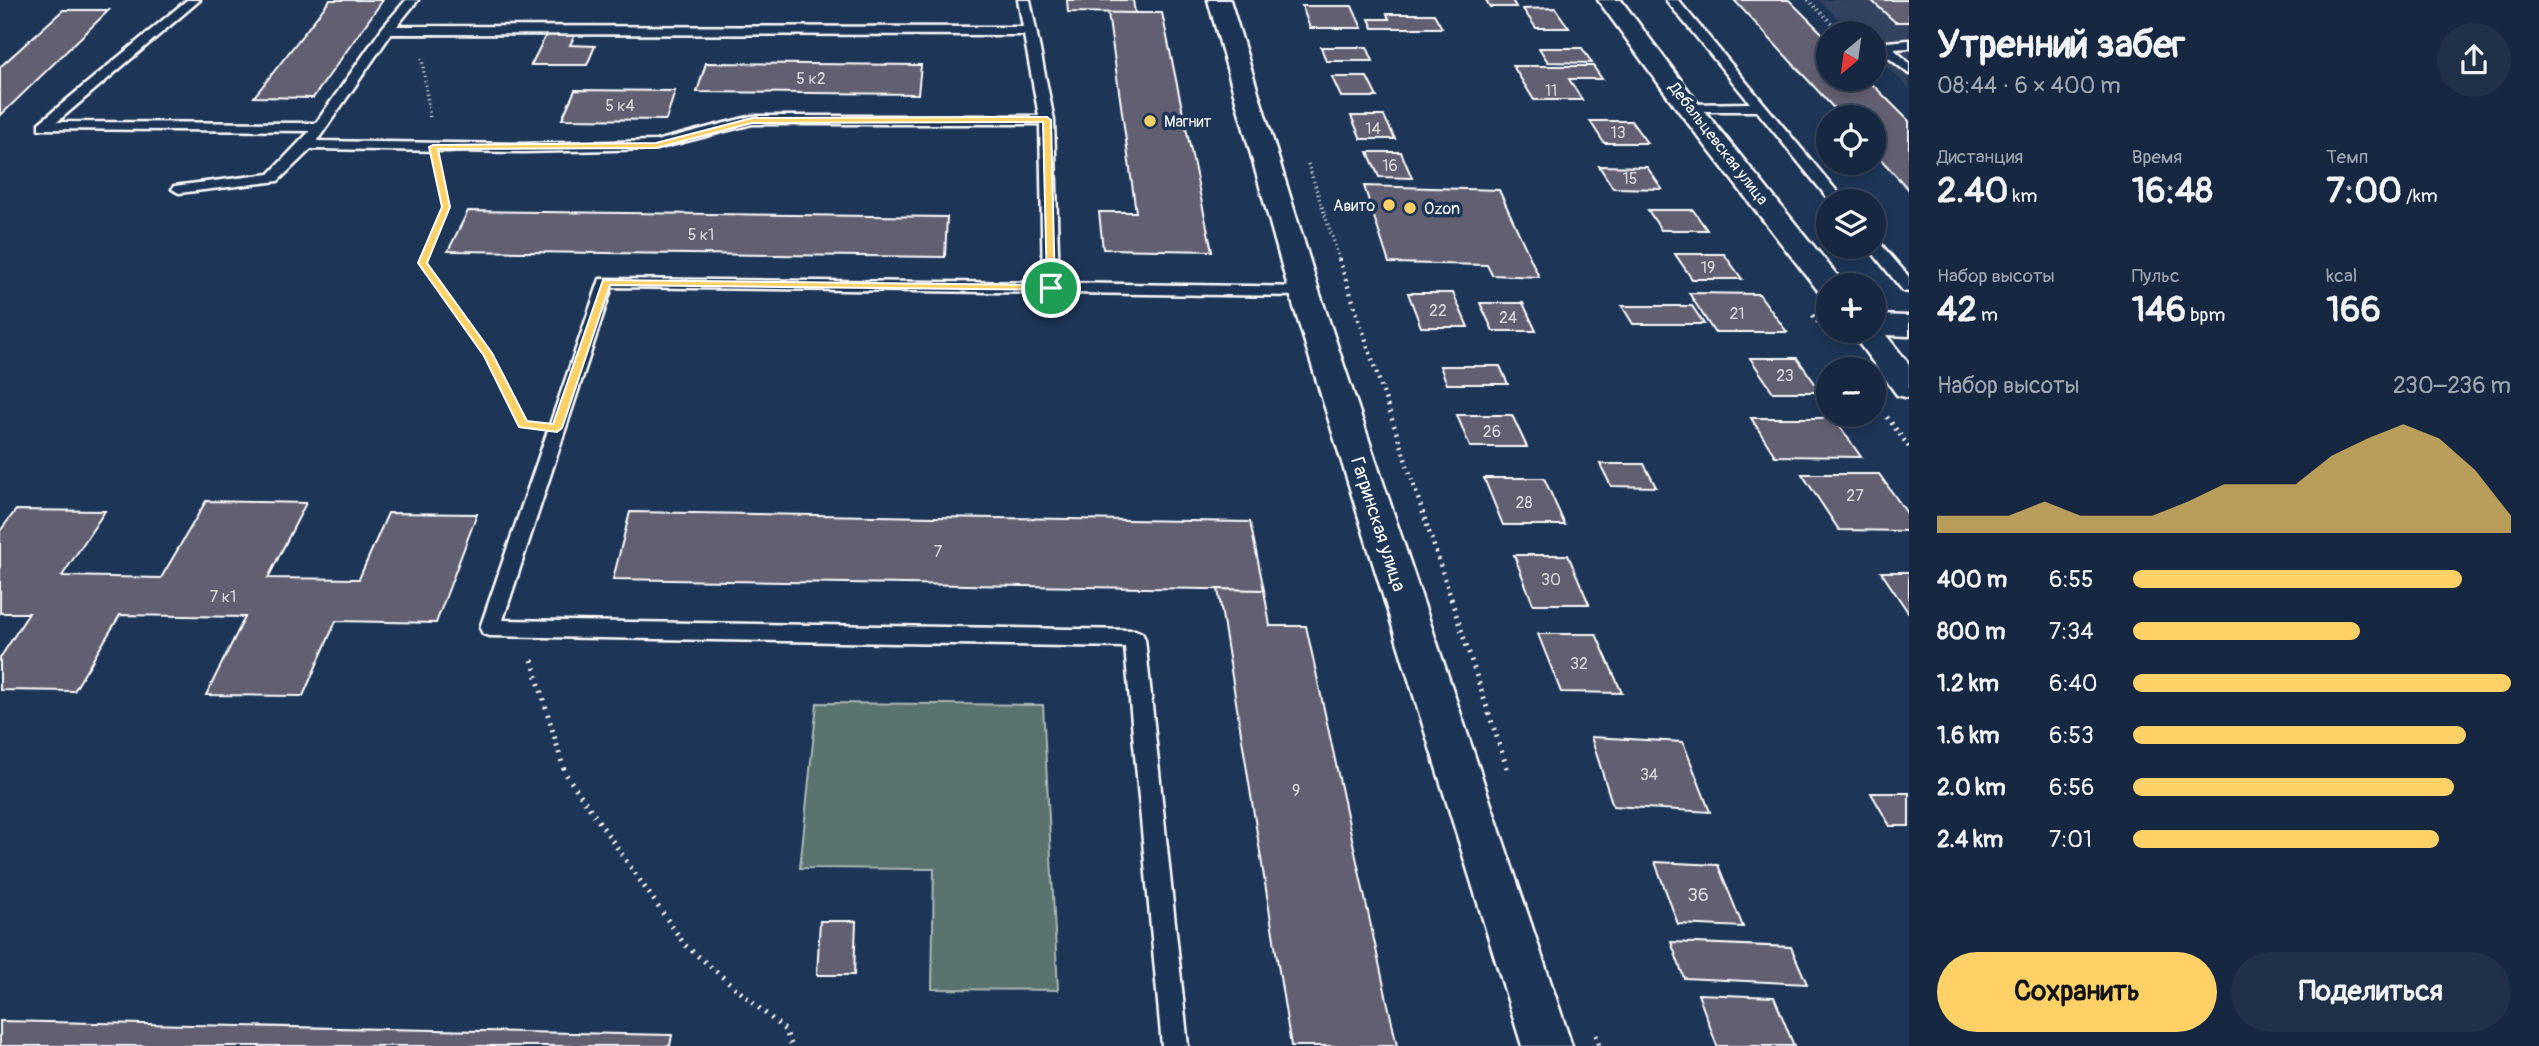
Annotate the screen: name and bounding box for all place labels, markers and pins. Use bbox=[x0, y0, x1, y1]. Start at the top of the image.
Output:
place label: Магнит bbox=[1164, 112, 1212, 132]
marker: Магнит bbox=[1142, 113, 1158, 129]
place label: Авито bbox=[1333, 196, 1375, 216]
marker: Авито bbox=[1381, 197, 1397, 213]
place label: Ozon bbox=[1424, 199, 1460, 219]
marker: Ozon bbox=[1402, 200, 1418, 216]
pin bbox=[1021, 258, 1081, 318]

